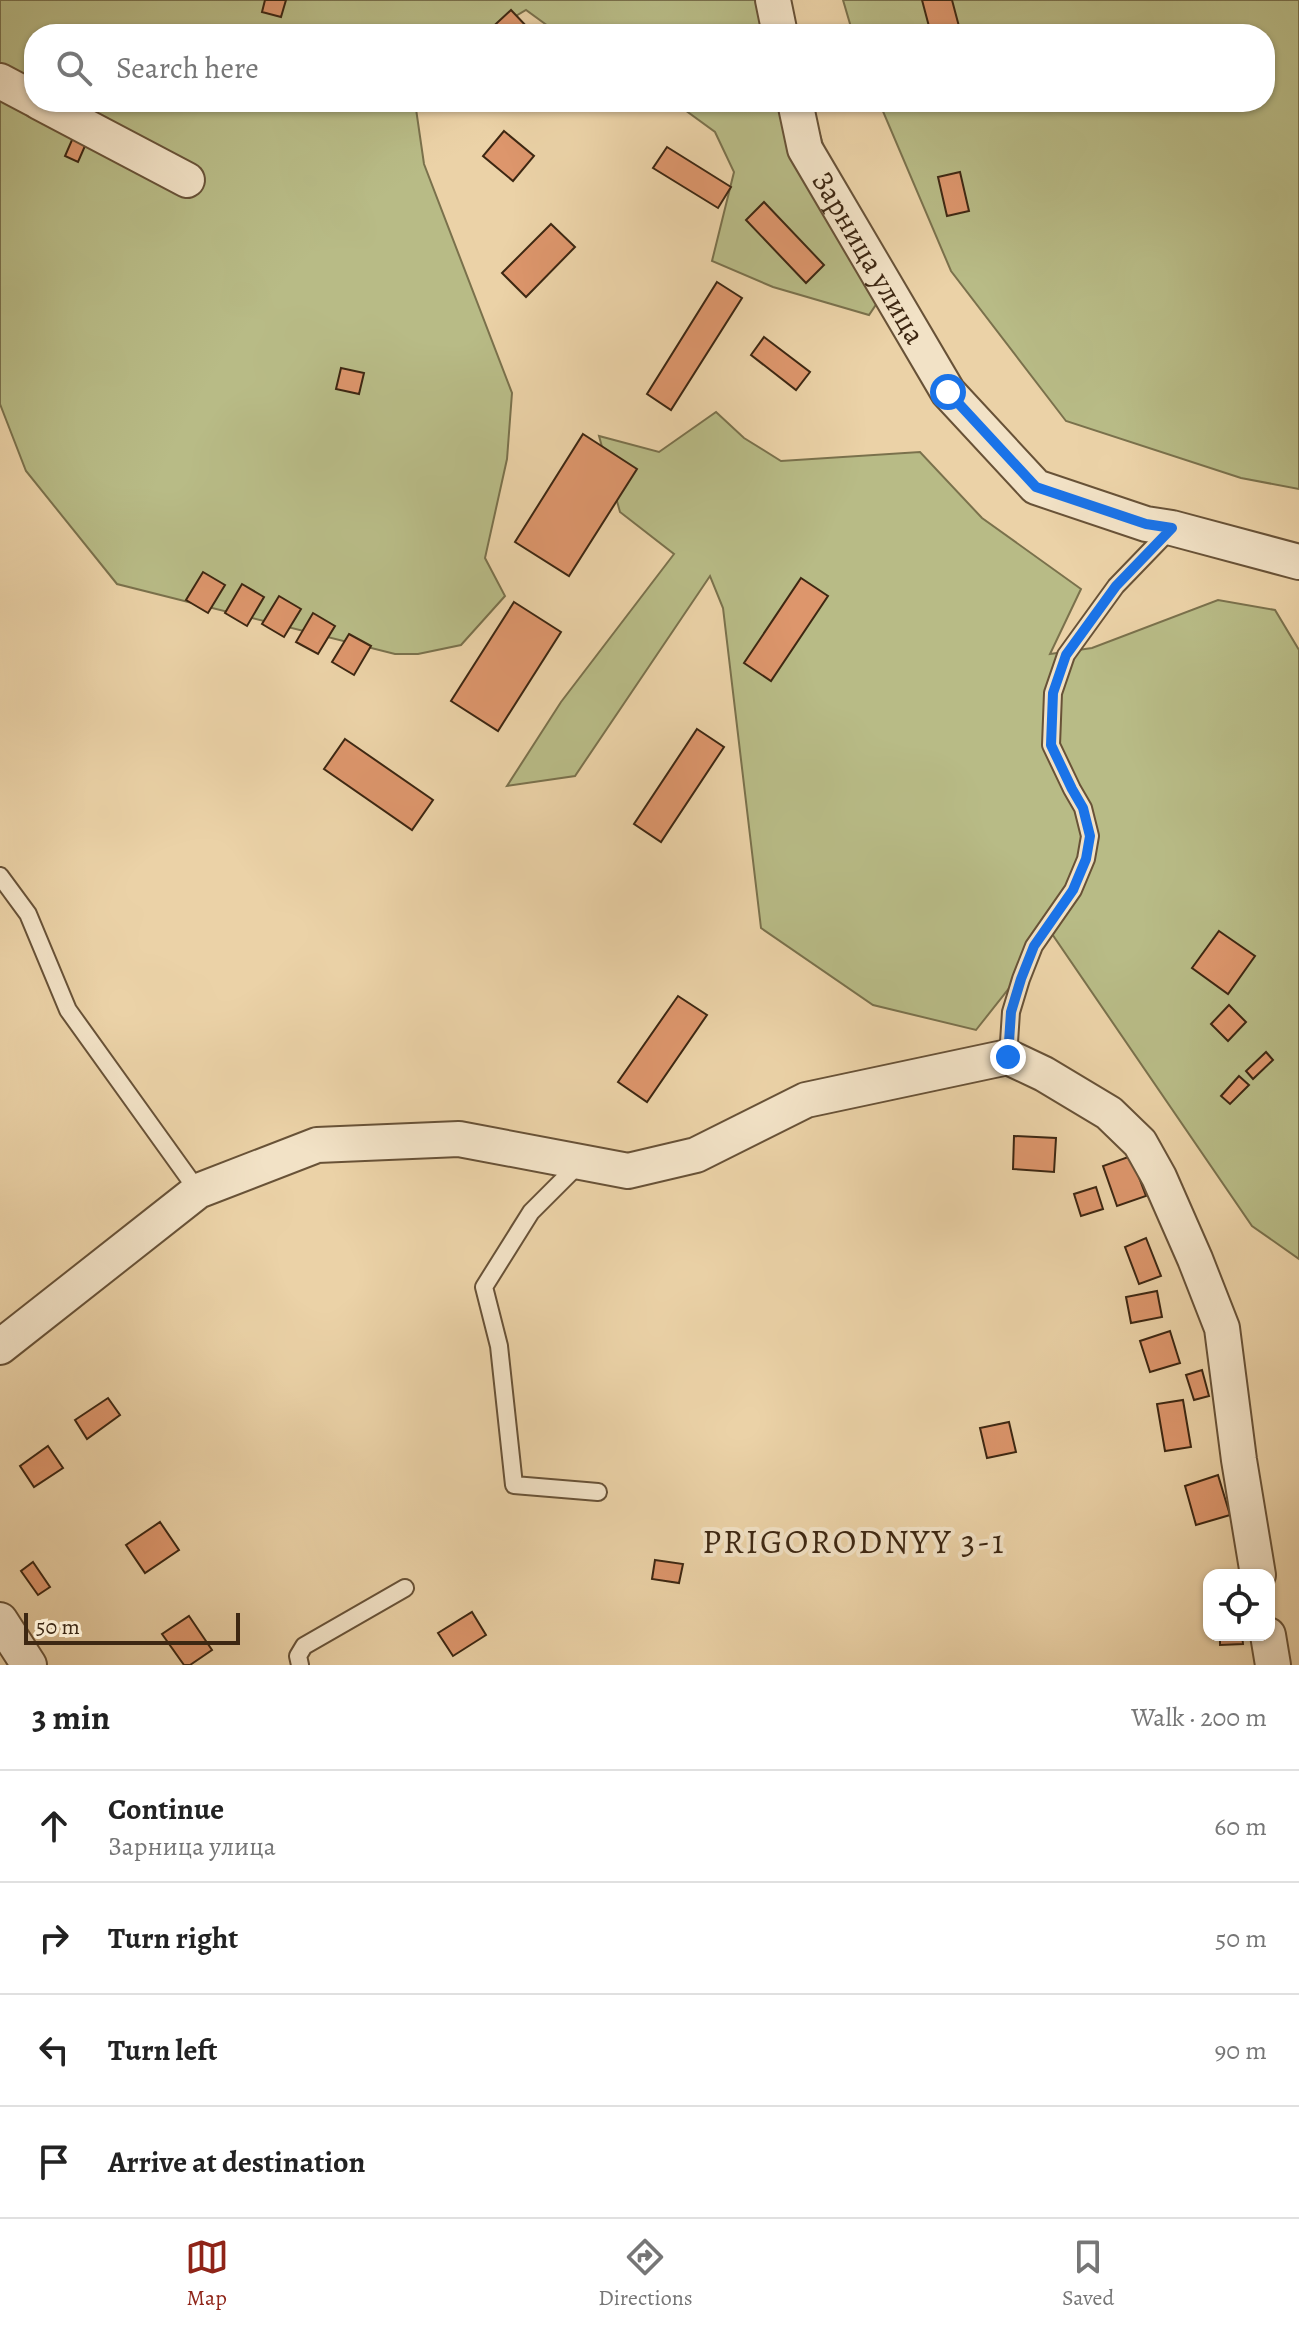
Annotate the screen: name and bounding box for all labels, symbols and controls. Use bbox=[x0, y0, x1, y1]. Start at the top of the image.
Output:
search box bbox=[24, 24, 1275, 112]
icon: search bbox=[52, 46, 96, 90]
text: Search here bbox=[116, 48, 259, 88]
street label: Зарница улица bbox=[803, 164, 935, 351]
route start bbox=[930, 374, 966, 410]
route end bbox=[990, 1039, 1026, 1075]
district label: PRIGORODNYY 3-1 bbox=[702, 1518, 1006, 1565]
map controls bbox=[1203, 1569, 1275, 1641]
button: locate bbox=[1203, 1569, 1275, 1641]
scale bar bbox=[24, 1609, 240, 1645]
text: 50 m bbox=[36, 1612, 80, 1642]
text: 3 min bbox=[32, 1694, 110, 1741]
text: Walk · 200 m bbox=[1131, 1700, 1267, 1735]
text: Continue bbox=[108, 1789, 224, 1829]
icon: ahead bbox=[32, 1804, 76, 1848]
text: 60 m bbox=[1214, 1809, 1267, 1844]
text: Зарница улица bbox=[108, 1829, 276, 1864]
icon: right bbox=[32, 1916, 76, 1960]
text: Turn right bbox=[108, 1918, 238, 1958]
text: 50 m bbox=[1215, 1921, 1267, 1956]
icon: left bbox=[32, 2028, 76, 2072]
text: Turn left bbox=[108, 2030, 217, 2070]
text: 90 m bbox=[1215, 2033, 1267, 2068]
icon: arrive bbox=[32, 2140, 76, 2184]
text: Arrive at destination bbox=[108, 2142, 365, 2182]
tab: Map bbox=[185, 2235, 229, 2313]
tab: Directions bbox=[598, 2235, 693, 2313]
tab: Saved bbox=[1062, 2235, 1114, 2313]

